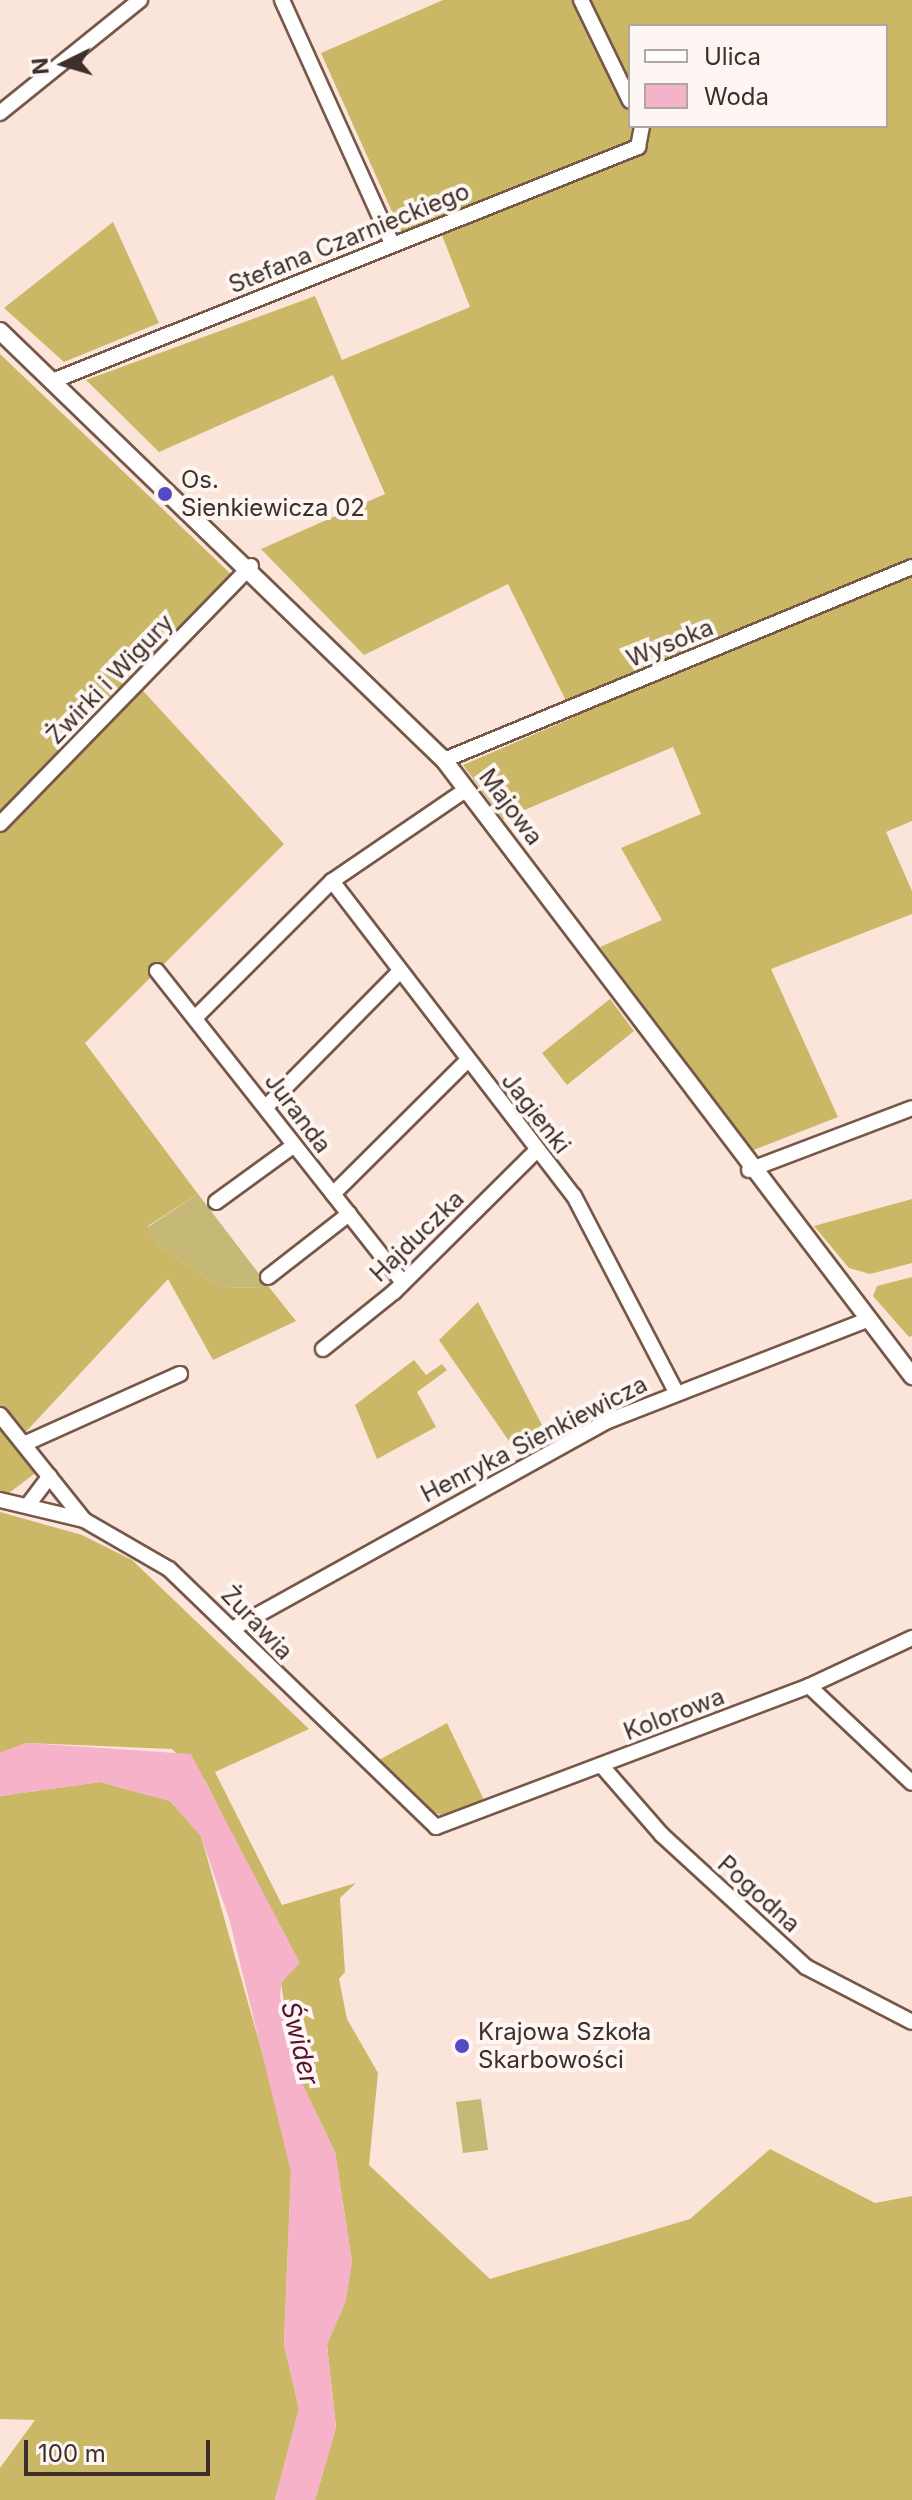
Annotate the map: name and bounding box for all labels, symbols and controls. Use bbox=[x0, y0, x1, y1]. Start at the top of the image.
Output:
north arrow bbox=[24, 24, 104, 104]
legend bbox=[628, 24, 888, 128]
text: Ulica bbox=[704, 42, 761, 71]
text: N bbox=[26, 57, 54, 76]
text: Woda bbox=[704, 82, 769, 111]
street label: Stefana Czarnieckiego bbox=[225, 177, 473, 299]
place label: Os. Sienkiewicza 02 bbox=[181, 466, 365, 522]
marker: Os. Sienkiewicza 02 bbox=[156, 485, 174, 503]
street label: Żwirki i Wigury bbox=[41, 608, 179, 750]
street label: Wysoka bbox=[622, 613, 718, 673]
street label: Majowa bbox=[473, 763, 549, 851]
street label: Juranda bbox=[259, 1067, 337, 1159]
street label: Jagienki bbox=[495, 1067, 577, 1159]
street label: Hajduczka bbox=[364, 1184, 470, 1288]
street label: Henryka Sienkiewicza bbox=[416, 1369, 652, 1509]
street label: Żurawia bbox=[215, 1580, 299, 1666]
street label: Kolorowa bbox=[620, 1682, 728, 1746]
street label: Pogodna bbox=[712, 1849, 806, 1939]
water label: Świder bbox=[275, 1998, 325, 2088]
place label: Krajowa Szkoła Skarbowości bbox=[478, 2018, 651, 2074]
marker: Krajowa Szkoła Skarbowości bbox=[453, 2037, 471, 2055]
scale bar bbox=[28, 2424, 214, 2474]
text: 100 m bbox=[38, 2439, 106, 2468]

